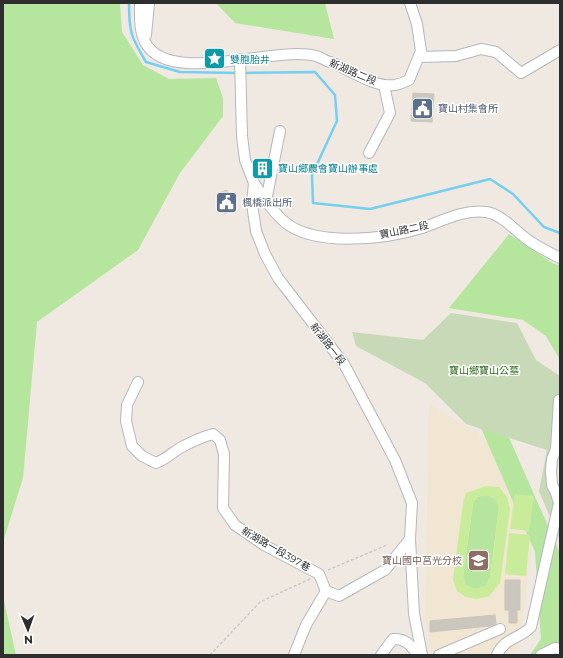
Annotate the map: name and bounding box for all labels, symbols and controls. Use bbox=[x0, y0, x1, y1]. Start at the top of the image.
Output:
place icon: 雙胞胎井 bbox=[201, 46, 227, 72]
place label: 雙胞胎井 bbox=[230, 53, 270, 66]
street label: 新湖路二段 bbox=[327, 56, 379, 88]
public building icon: 寶山村集會所 bbox=[410, 95, 436, 121]
place label: 寶山村集會所 bbox=[438, 102, 498, 115]
building icon: 寶山鄉農會寶山辦事處 bbox=[250, 155, 276, 181]
place label: 寶山鄉農會寶山辦事處 bbox=[278, 162, 378, 175]
public building icon: 楓橋派出所 bbox=[214, 189, 240, 215]
place label: 楓橋派出所 bbox=[242, 196, 292, 209]
street label: 寶山路二段 bbox=[378, 218, 430, 242]
street label: 新湖路一段 bbox=[307, 320, 349, 368]
park label: 寶山鄉寶山公墓 bbox=[449, 364, 519, 377]
street label: 新湖路一段397巷 bbox=[239, 524, 313, 574]
school or university icon: 寶山國中莒光分校 bbox=[465, 547, 491, 573]
place label: 寶山國中莒光分校 bbox=[382, 554, 462, 567]
north arrow bbox=[8, 610, 48, 650]
text: N bbox=[24, 633, 33, 647]

